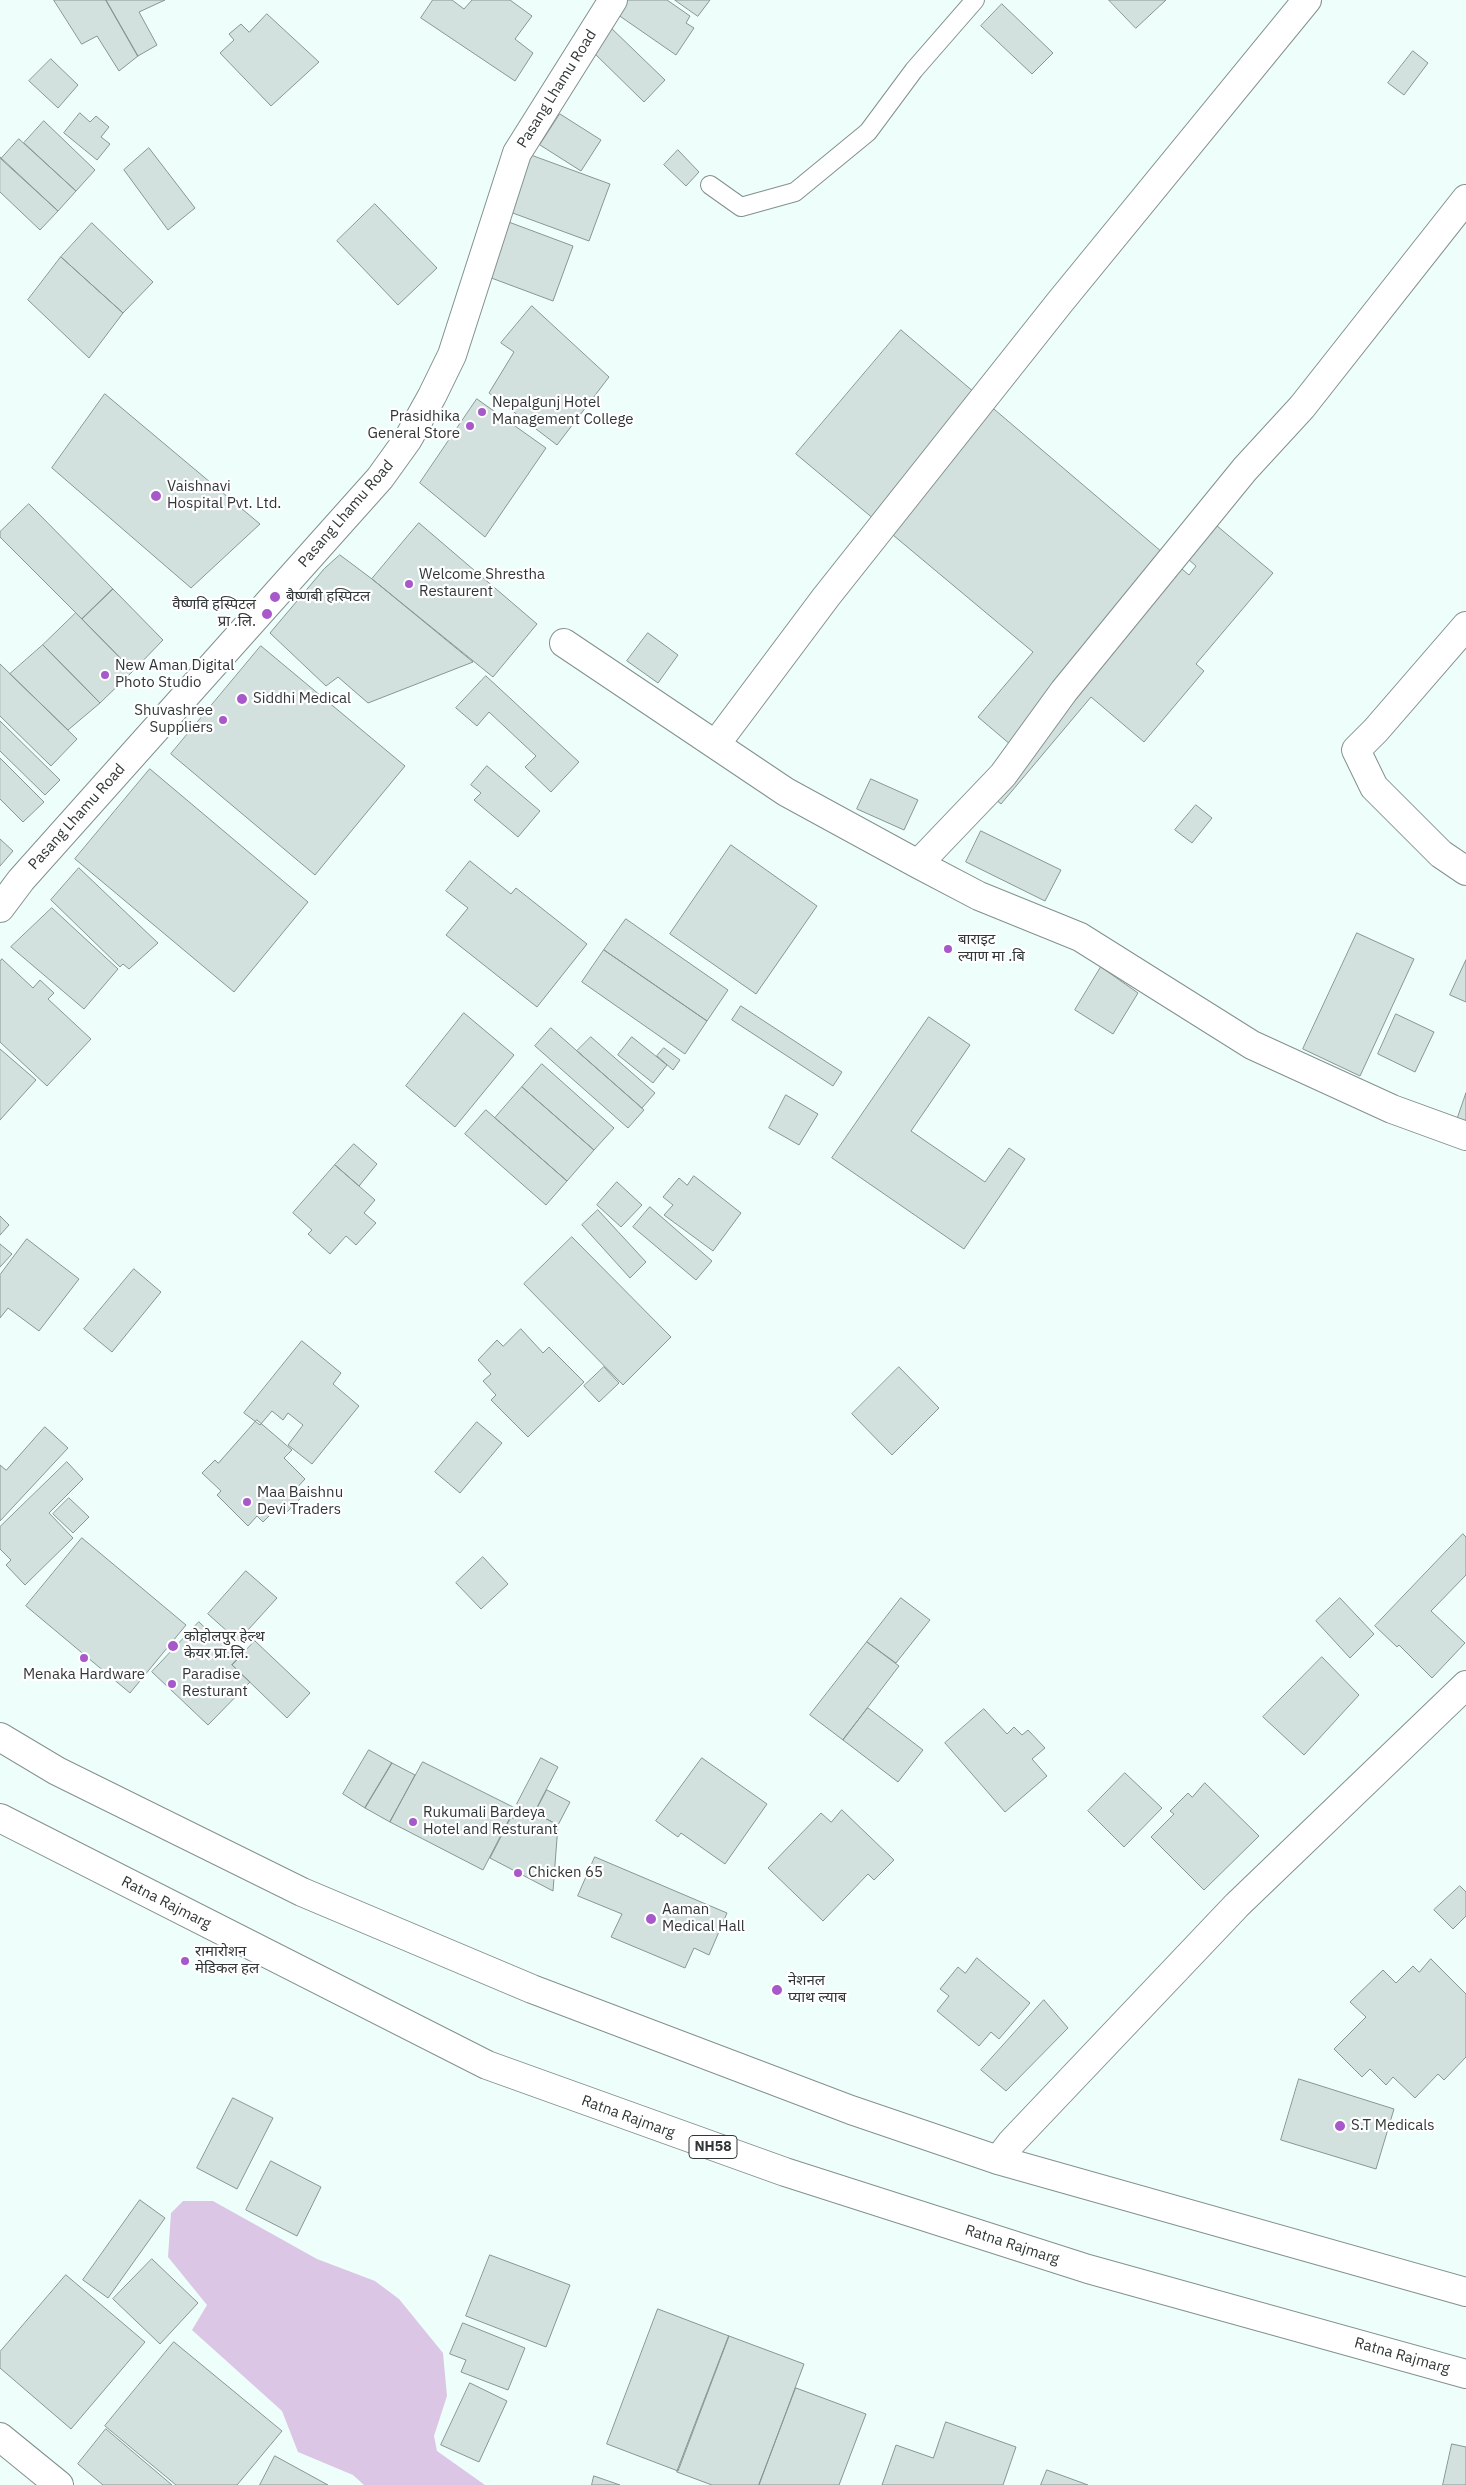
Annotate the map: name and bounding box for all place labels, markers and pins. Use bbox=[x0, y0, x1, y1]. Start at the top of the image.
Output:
place label: Nepalgunj Hotel Management College bbox=[492, 394, 634, 429]
marker: Nepalgunj Hotel Management College bbox=[476, 406, 488, 418]
place label: Prasidhika General Store bbox=[368, 408, 460, 443]
marker: Prasidhika General Store bbox=[464, 420, 476, 432]
place label: Vaishnavi Hospital Pvt. Ltd. bbox=[167, 478, 281, 513]
marker: Vaishnavi Hospital Pvt. Ltd. bbox=[149, 489, 163, 503]
place label: Welcome Shrestha Restaurent bbox=[419, 566, 545, 601]
marker: Welcome Shrestha Restaurent bbox=[403, 578, 415, 590]
place label: बैष्णबी हस्पिटल bbox=[286, 588, 370, 606]
marker: बैष्णबी हस्पिटल bbox=[268, 590, 282, 604]
place label: वैष्णवि हस्पिटल प्रा .लि. bbox=[172, 596, 256, 631]
marker: वैष्णवि हस्पिटल प्रा .लि. bbox=[260, 607, 274, 621]
place label: New Aman Digital Photo Studio bbox=[115, 657, 234, 692]
marker: New Aman Digital Photo Studio bbox=[99, 669, 111, 681]
place label: Siddhi Medical bbox=[253, 690, 351, 708]
marker: Siddhi Medical bbox=[235, 692, 249, 706]
place label: Shuvashree Suppliers bbox=[134, 702, 213, 737]
marker: Shuvashree Suppliers bbox=[217, 714, 229, 726]
place label: बाराइट ल्याण मा .बि bbox=[958, 931, 1025, 966]
marker: बाराइट ल्याण मा .बि bbox=[942, 943, 954, 955]
place label: Maa Baishnu Devi Traders bbox=[257, 1484, 343, 1519]
marker: Maa Baishnu Devi Traders bbox=[241, 1496, 253, 1508]
place label: काेहाेलपुर हेल्थ केयर प्रा.लि. bbox=[184, 1628, 265, 1663]
marker: काेहाेलपुर हेल्थ केयर प्रा.लि. bbox=[166, 1639, 180, 1653]
marker: Menaka Hardware bbox=[78, 1652, 90, 1664]
place label: Menaka Hardware bbox=[23, 1666, 145, 1684]
place label: Paradise Resturant bbox=[182, 1666, 248, 1701]
marker: Paradise Resturant bbox=[166, 1678, 178, 1690]
place label: Rukumali Bardeya Hotel and Resturant bbox=[423, 1804, 558, 1839]
marker: Rukumali Bardeya Hotel and Resturant bbox=[407, 1816, 419, 1828]
place label: Chicken 65 bbox=[528, 1864, 603, 1882]
marker: Chicken 65 bbox=[512, 1867, 524, 1879]
place label: Aaman Medical Hall bbox=[662, 1901, 745, 1936]
marker: Aaman Medical Hall bbox=[644, 1912, 658, 1926]
place label: रामारोशन मेडिकल हल bbox=[195, 1943, 259, 1978]
marker: रामारोशन मेडिकल हल bbox=[179, 1955, 191, 1967]
place label: नेशनल प्याथ ल्याब bbox=[788, 1972, 846, 2007]
marker: नेशनल प्याथ ल्याब bbox=[770, 1983, 784, 1997]
place label: S.T Medicals bbox=[1351, 2117, 1435, 2135]
marker: S.T Medicals bbox=[1333, 2119, 1347, 2133]

